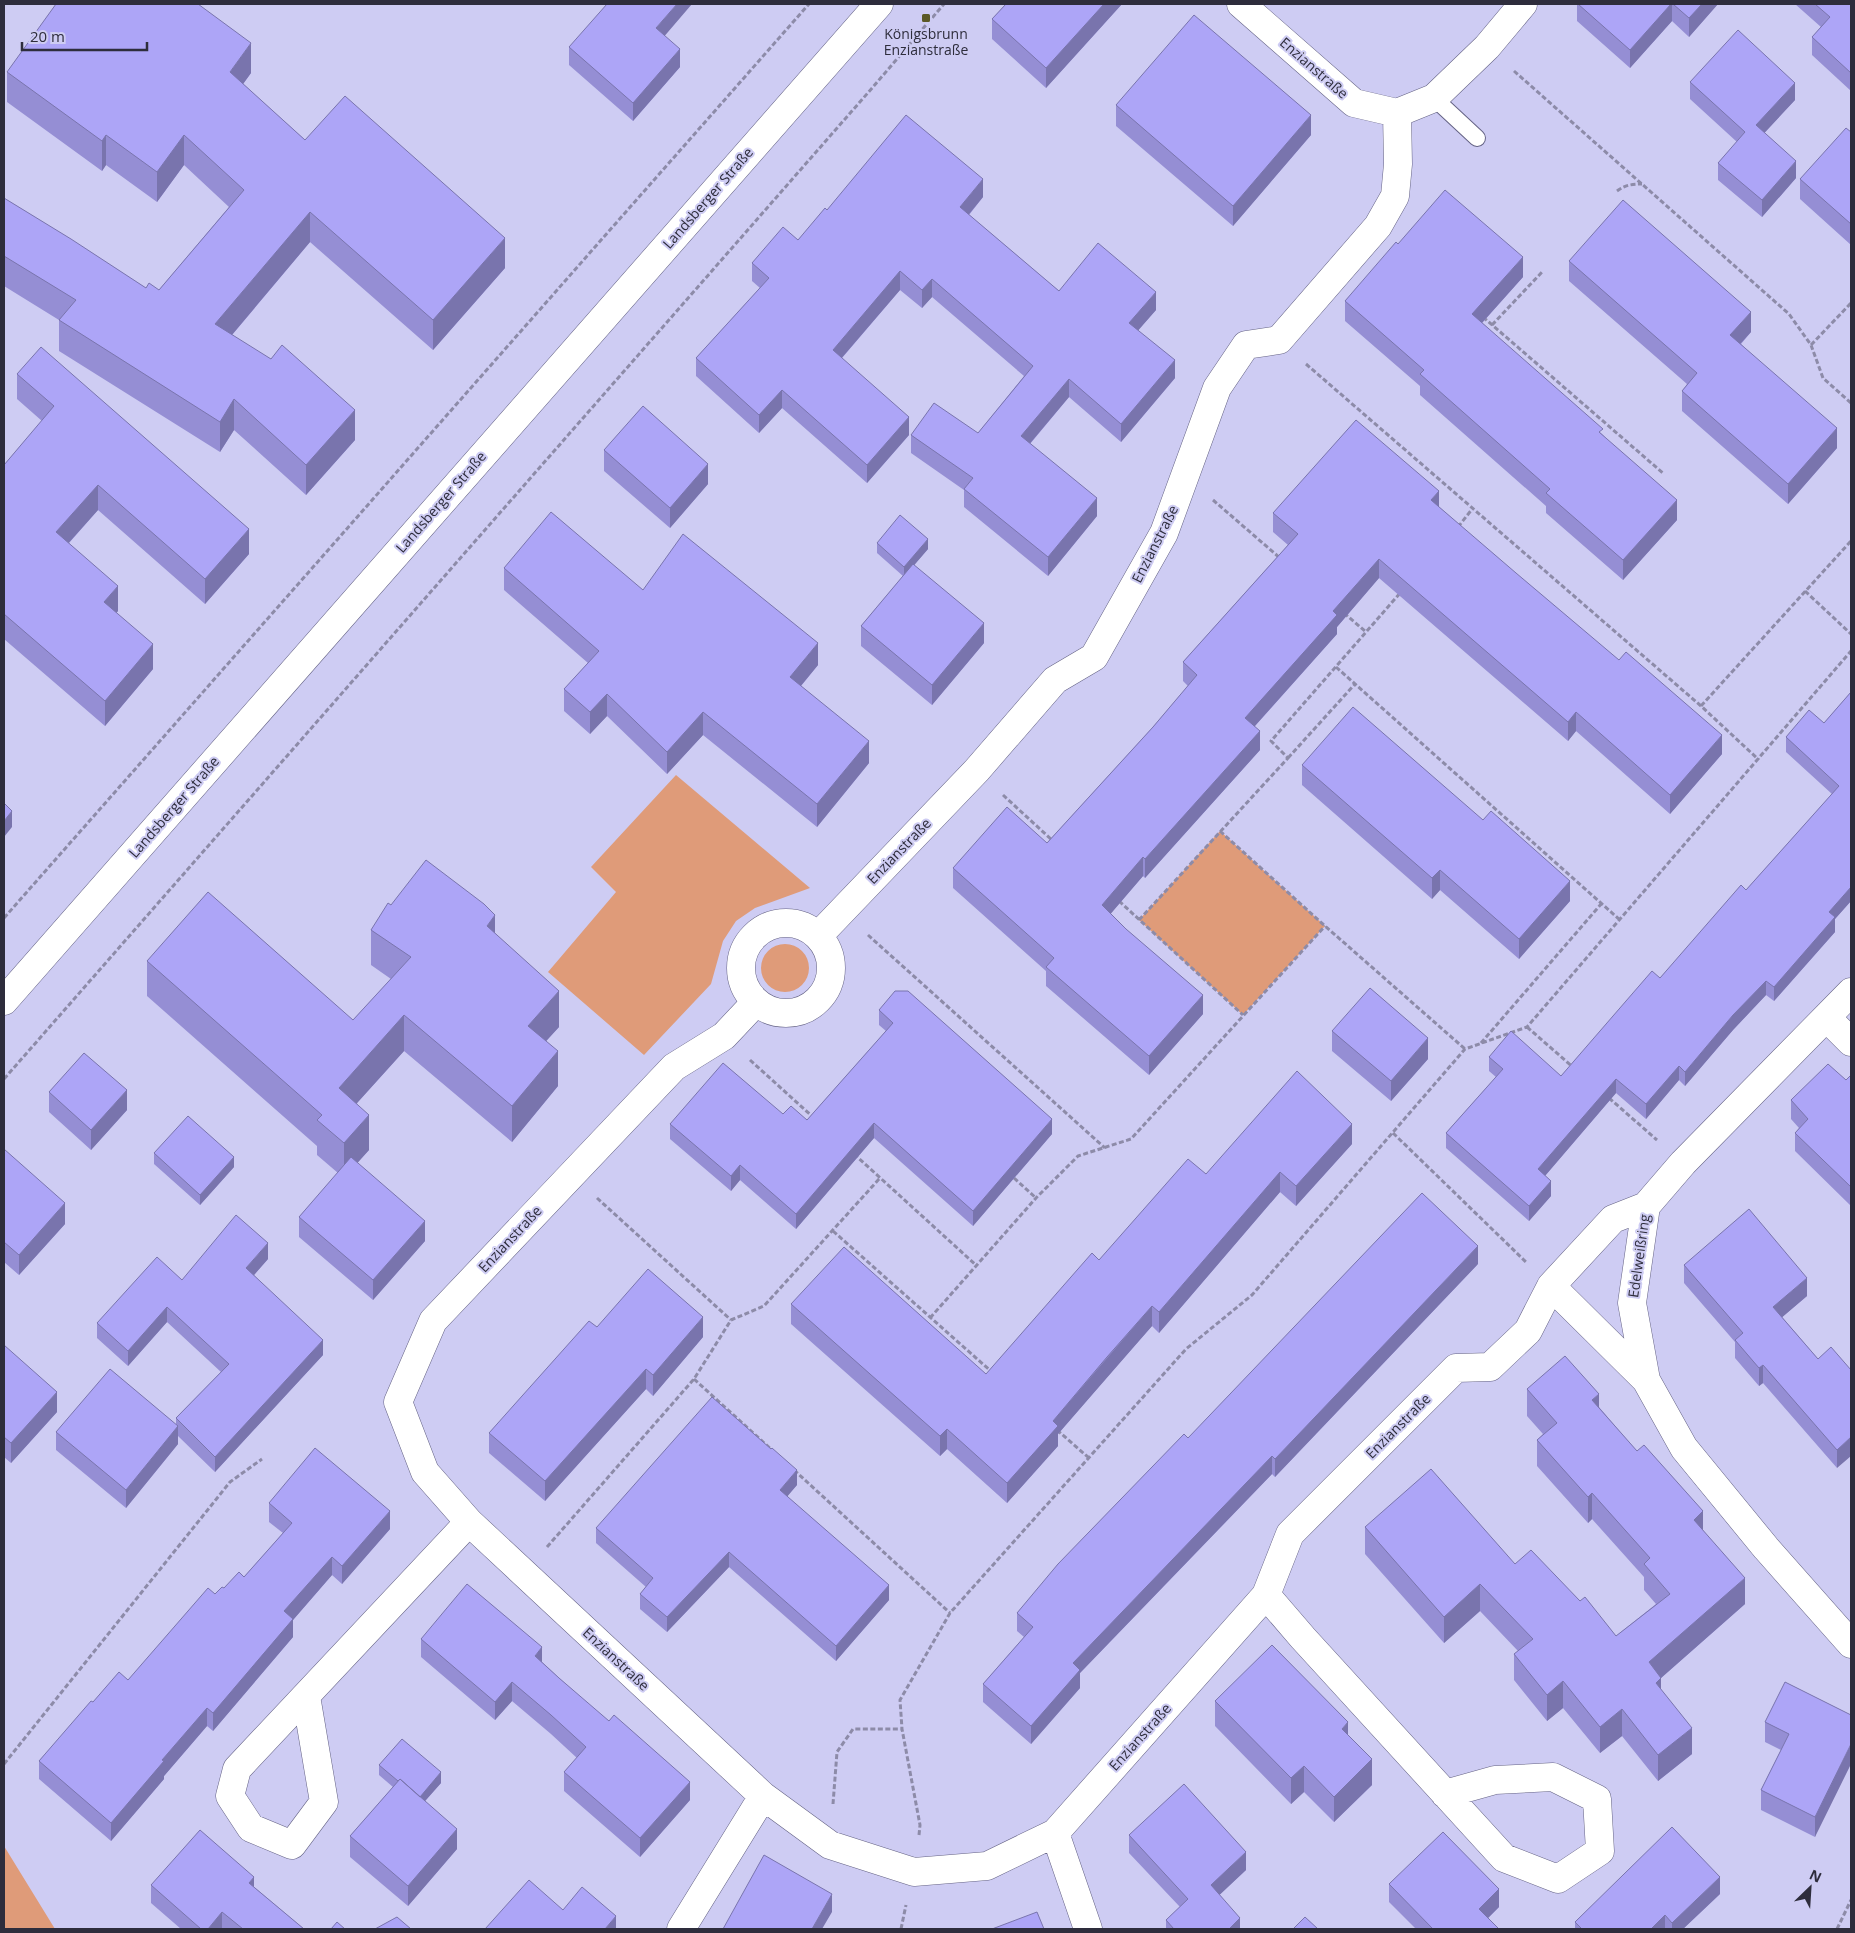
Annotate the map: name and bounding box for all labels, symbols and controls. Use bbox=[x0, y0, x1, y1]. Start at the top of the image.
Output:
marker: Königsbrunn Enzianstraße bbox=[920, 12, 932, 24]
scale bar bbox=[22, 20, 148, 52]
place label: Königsbrunn Enzianstraße bbox=[884, 24, 968, 59]
text: 20 m bbox=[30, 26, 65, 46]
street label: Enzianstraße bbox=[1276, 33, 1353, 103]
street label: Landsberger Straße bbox=[658, 143, 757, 252]
street label: Landsberger Straße bbox=[391, 447, 490, 556]
street label: Enzianstraße bbox=[1127, 502, 1182, 586]
street label: Landsberger Straße bbox=[124, 752, 223, 861]
street label: Enzianstraße bbox=[862, 814, 935, 888]
street label: Enzianstraße bbox=[474, 1201, 546, 1276]
street label: Edelweißring bbox=[1623, 1213, 1654, 1299]
street label: Enzianstraße bbox=[1361, 1389, 1434, 1462]
street label: Enzianstraße bbox=[579, 1623, 654, 1695]
street label: Enzianstraße bbox=[1104, 1699, 1175, 1774]
north arrow bbox=[1785, 1863, 1835, 1913]
text: N bbox=[1807, 1865, 1825, 1887]

